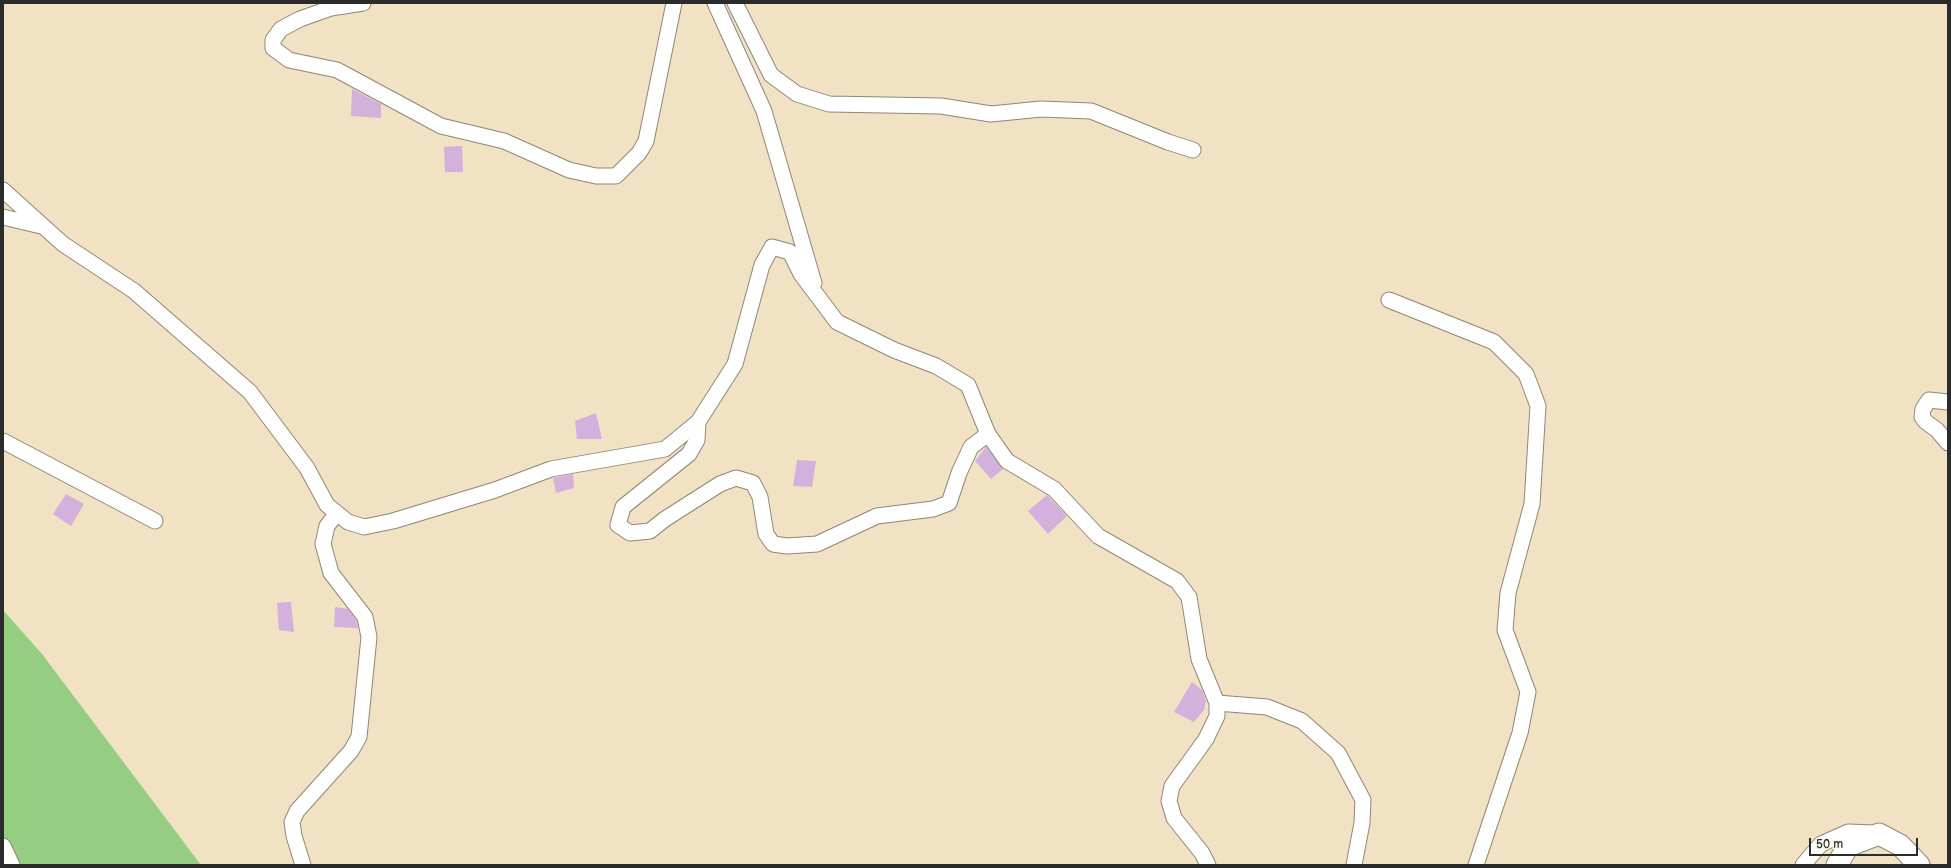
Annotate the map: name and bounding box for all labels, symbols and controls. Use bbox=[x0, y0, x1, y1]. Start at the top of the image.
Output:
scale bar bbox=[1811, 830, 1920, 856]
text: 50 m bbox=[1816, 837, 1843, 852]

